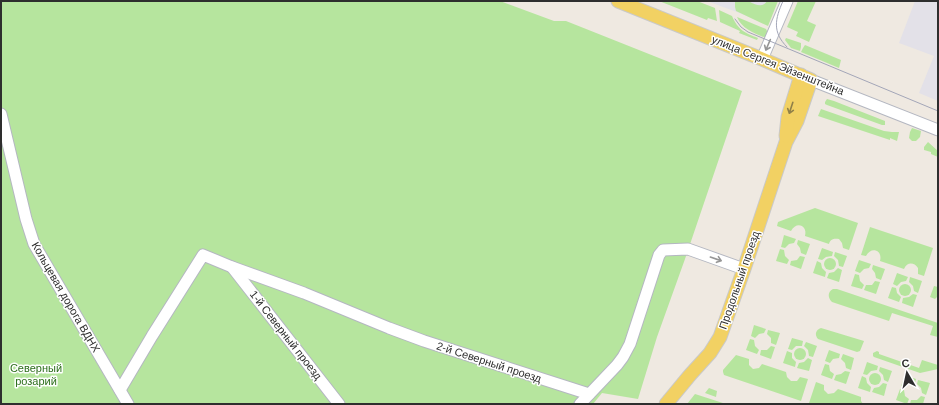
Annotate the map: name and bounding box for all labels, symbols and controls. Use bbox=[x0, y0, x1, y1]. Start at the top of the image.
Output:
street label: улица Сергея Эйзенштейна bbox=[710, 33, 847, 97]
one-way arrow bbox=[764, 38, 772, 50]
one-way arrow bbox=[786, 102, 794, 114]
street label: Продольный проезд bbox=[717, 229, 762, 331]
street label: Кольцевая дорога ВДНХ bbox=[30, 240, 103, 355]
one-way arrow bbox=[709, 256, 722, 263]
street label: 1-й Северный проезд bbox=[248, 288, 325, 382]
street label: 2-й Северный проезд bbox=[435, 339, 543, 385]
north arrow bbox=[887, 353, 927, 393]
text: С bbox=[901, 357, 910, 370]
park label: Северный розарий bbox=[10, 362, 62, 387]

